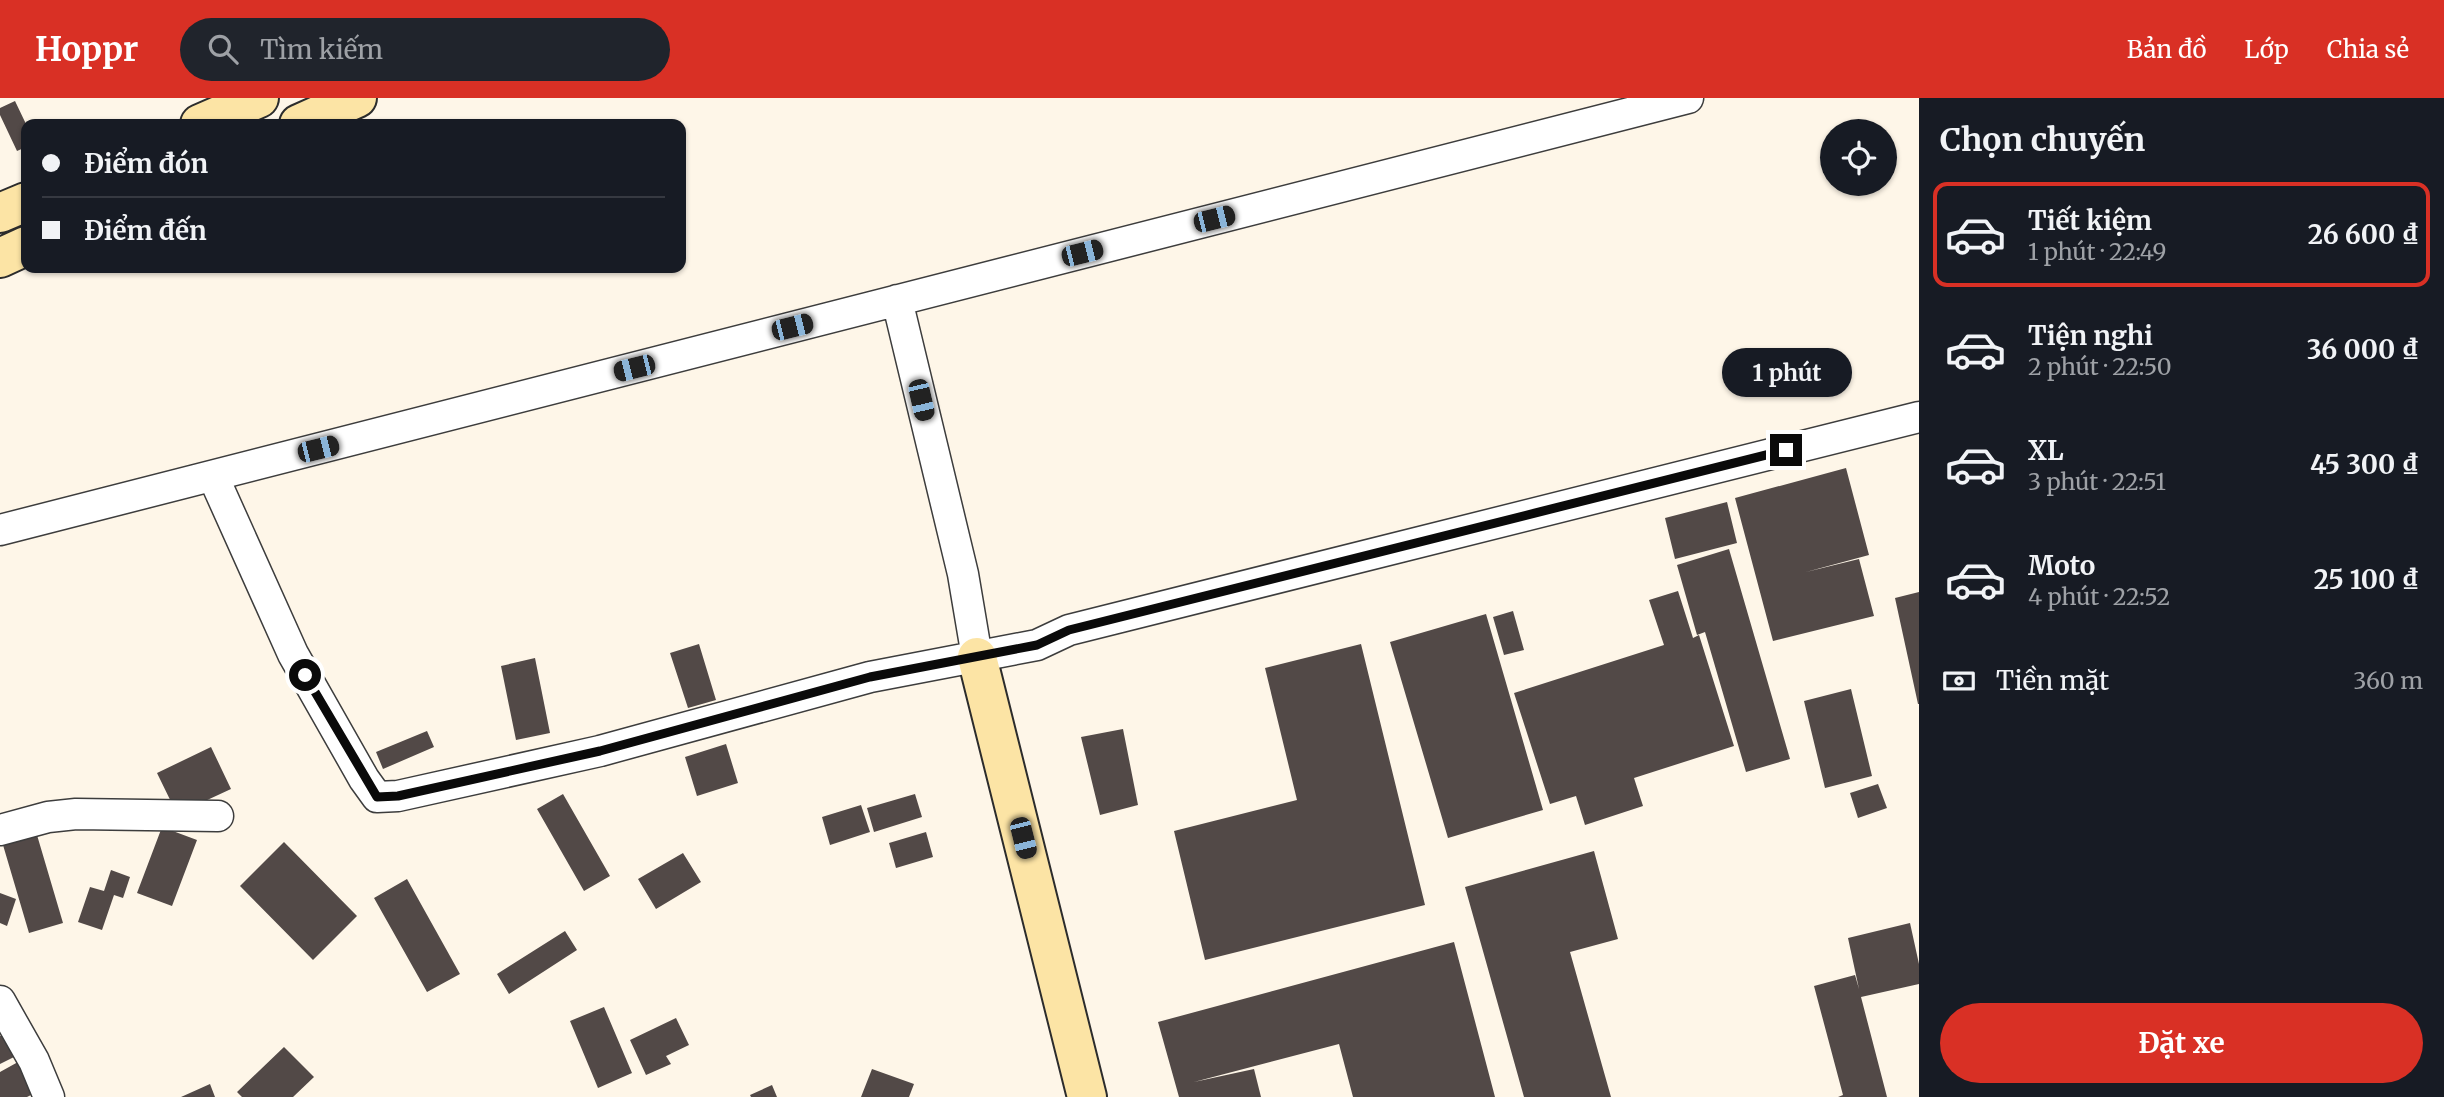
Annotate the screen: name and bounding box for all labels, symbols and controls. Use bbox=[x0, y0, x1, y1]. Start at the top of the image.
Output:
search box bbox=[180, 18, 670, 81]
text: Hoppr bbox=[35, 29, 138, 70]
icon: search bbox=[204, 30, 242, 68]
text: Tìm kiếm bbox=[260, 33, 383, 66]
text: Bản đồ bbox=[2127, 34, 2207, 65]
text: Lớp bbox=[2245, 34, 2289, 65]
text: Chia sẻ bbox=[2327, 34, 2409, 65]
map controls bbox=[1820, 119, 1897, 196]
button: locate bbox=[1820, 119, 1897, 196]
text: Chọn chuyến bbox=[1940, 120, 2145, 160]
text: Điểm đón bbox=[84, 147, 208, 180]
icon: car bbox=[1944, 203, 2007, 266]
car bbox=[1192, 204, 1237, 234]
text: Tiết kiệm bbox=[2028, 204, 2152, 237]
text: Điểm đến bbox=[84, 214, 207, 247]
text: 26 600 ₫ bbox=[2308, 218, 2419, 251]
text: 1 phút · 22:49 bbox=[2028, 237, 2166, 266]
car bbox=[1060, 238, 1105, 268]
car bbox=[770, 312, 815, 342]
icon: car bbox=[1944, 318, 2007, 381]
text: Tiện nghi bbox=[2028, 319, 2153, 352]
text: 36 000 ₫ bbox=[2307, 333, 2419, 366]
callout: 1 phút bbox=[1721, 348, 1851, 398]
text: 2 phút · 22:50 bbox=[2028, 352, 2172, 381]
car bbox=[612, 353, 657, 383]
text: 1 phút bbox=[1752, 358, 1822, 387]
car bbox=[907, 377, 936, 423]
icon: car bbox=[1944, 433, 2007, 496]
car bbox=[296, 434, 341, 464]
route end bbox=[1770, 434, 1802, 466]
text: XL bbox=[2028, 434, 2064, 467]
text: 45 300 ₫ bbox=[2310, 448, 2419, 481]
text: 3 phút · 22:51 bbox=[2028, 467, 2166, 496]
icon: car bbox=[1944, 548, 2007, 611]
text: Moto bbox=[2028, 549, 2095, 582]
text: 25 100 ₫ bbox=[2314, 563, 2419, 596]
text: 4 phút · 22:52 bbox=[2028, 582, 2170, 611]
route start bbox=[289, 659, 321, 691]
icon: cash bbox=[1940, 662, 1978, 700]
text: Tiền mặt bbox=[1996, 664, 2109, 697]
text: 360 m bbox=[2353, 666, 2423, 695]
car bbox=[1008, 815, 1039, 861]
button: Đặt xe bbox=[1940, 1003, 2423, 1083]

